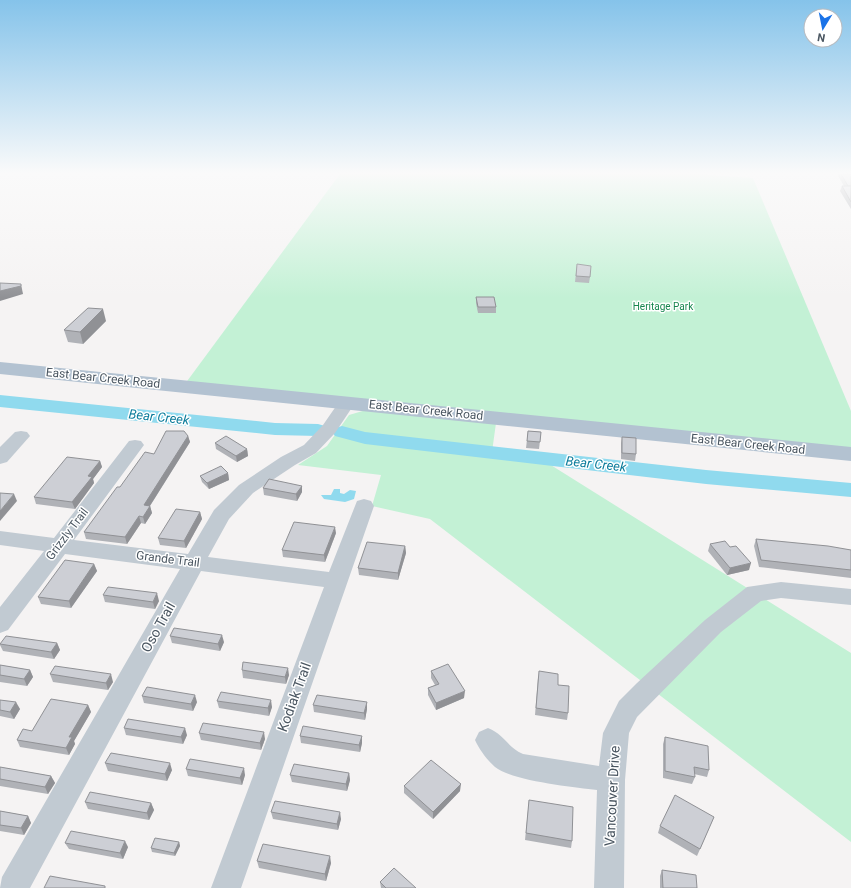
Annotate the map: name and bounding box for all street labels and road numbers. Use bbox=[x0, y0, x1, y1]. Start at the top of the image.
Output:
street label: East Bear Creek Road bbox=[45, 365, 161, 391]
street label: East Bear Creek Road bbox=[368, 397, 484, 423]
street label: East Bear Creek Road bbox=[690, 431, 806, 457]
street label: Grizzly Trail bbox=[43, 505, 91, 563]
street label: Grande Trail bbox=[135, 548, 201, 570]
street label: Oso Trail bbox=[138, 599, 178, 655]
street label: Kodiak Trail bbox=[274, 660, 314, 734]
street label: Vancouver Drive bbox=[601, 745, 623, 847]

